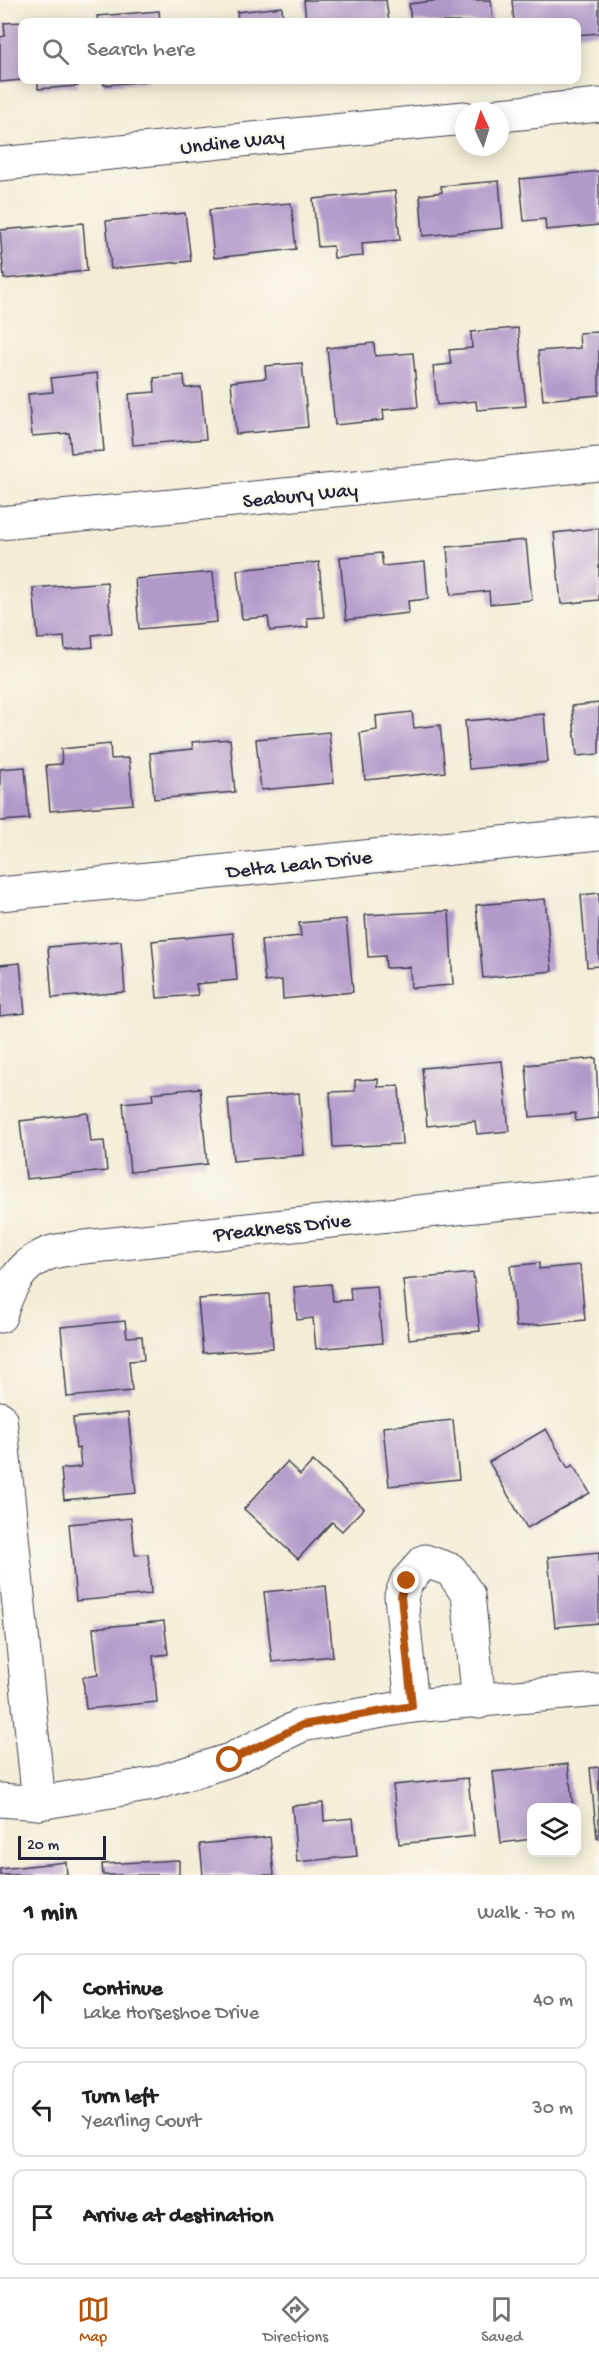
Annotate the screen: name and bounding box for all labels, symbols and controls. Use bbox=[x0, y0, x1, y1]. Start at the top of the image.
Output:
search box bbox=[18, 18, 581, 84]
icon: search bbox=[39, 35, 72, 68]
text: Search here bbox=[87, 38, 195, 64]
north arrow bbox=[455, 102, 509, 156]
street label: Undine Way bbox=[179, 127, 286, 162]
street label: Seabury Way bbox=[241, 479, 359, 516]
street label: Delta Leah Drive bbox=[223, 846, 375, 887]
street label: Preakness Drive bbox=[211, 1210, 353, 1249]
route end bbox=[393, 1567, 419, 1593]
route start bbox=[216, 1746, 242, 1772]
map controls bbox=[527, 1803, 581, 1857]
button: layers bbox=[527, 1803, 581, 1857]
scale bar bbox=[18, 1833, 106, 1860]
text: 20 m bbox=[27, 1837, 59, 1856]
text: 1 min bbox=[24, 1899, 77, 1930]
text: Walk · 70 m bbox=[477, 1903, 575, 1926]
text: Continue bbox=[83, 1977, 163, 2003]
icon: ahead bbox=[26, 1985, 59, 2018]
text: 40 m bbox=[533, 1990, 573, 2013]
text: Lake Horseshoe Drive bbox=[83, 2003, 259, 2026]
text: Turn left bbox=[83, 2085, 157, 2111]
icon: left bbox=[26, 2093, 59, 2126]
text: 30 m bbox=[532, 2098, 573, 2121]
text: Yearling Court bbox=[83, 2111, 201, 2134]
icon: arrive bbox=[26, 2201, 59, 2234]
text: Arrive at destination bbox=[83, 2204, 273, 2230]
tab: Map bbox=[77, 2293, 110, 2348]
tab: Directions bbox=[263, 2293, 328, 2348]
tab: Saved bbox=[481, 2293, 522, 2348]

